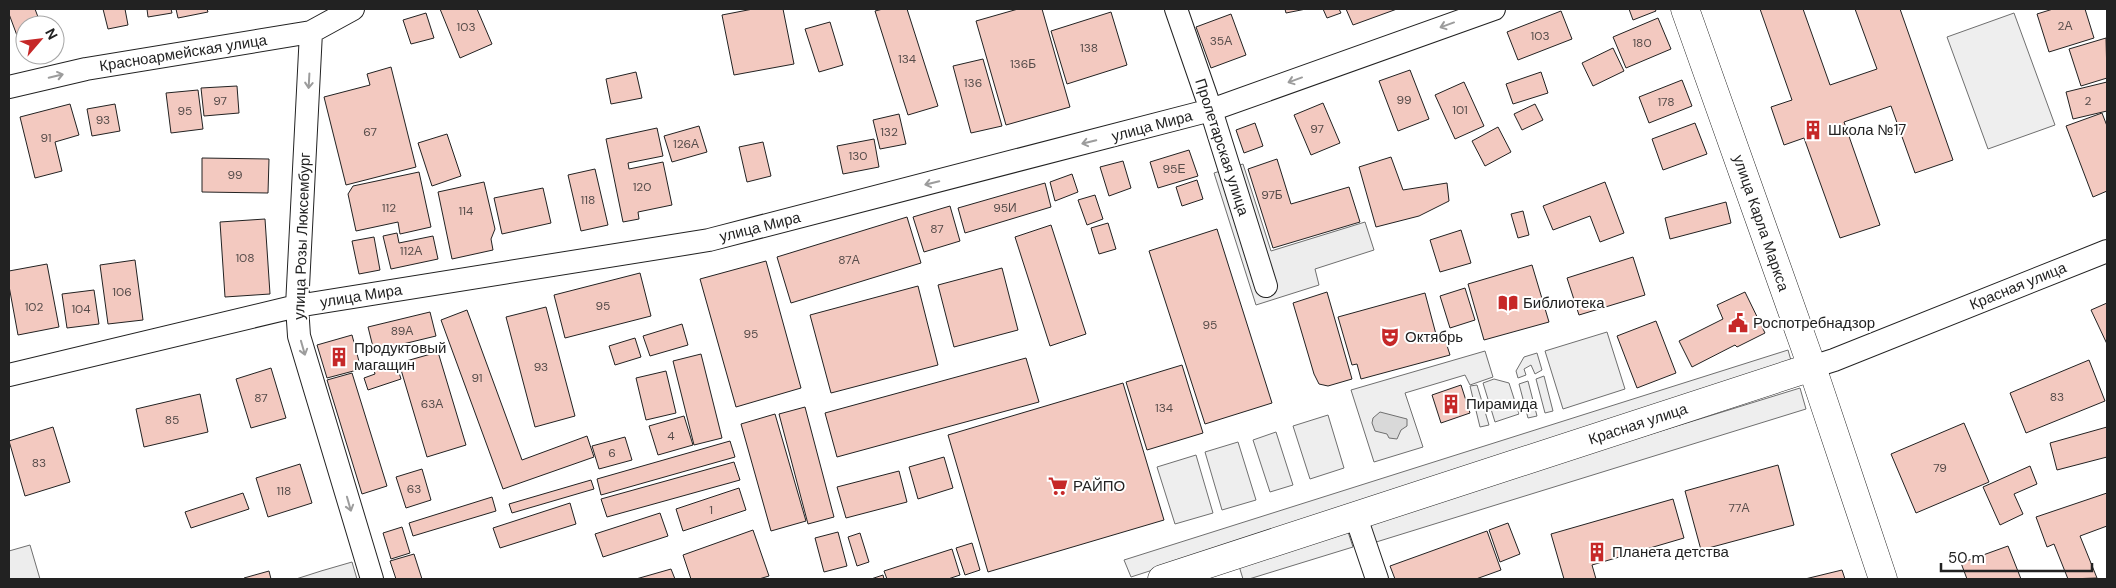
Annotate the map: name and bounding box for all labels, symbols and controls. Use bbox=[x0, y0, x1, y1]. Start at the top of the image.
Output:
north arrow bbox=[15, 15, 65, 65]
house number: 2А bbox=[2058, 18, 2072, 34]
house number: 103 bbox=[456, 19, 476, 35]
one-way arrow bbox=[1440, 21, 1456, 30]
text: N bbox=[41, 25, 62, 43]
house number: 103 bbox=[1530, 28, 1550, 44]
street label: Красноармейская улица bbox=[98, 30, 269, 76]
house number: 35А bbox=[1210, 33, 1232, 49]
house number: 180 bbox=[1632, 35, 1652, 51]
house number: 138 bbox=[1080, 40, 1098, 56]
house number: 134 bbox=[898, 51, 916, 67]
house number: 136Б bbox=[1010, 56, 1036, 72]
one-way arrow bbox=[48, 71, 64, 80]
one-way arrow bbox=[304, 73, 313, 89]
house number: 136 bbox=[964, 75, 982, 91]
street label: Пролетарская улица bbox=[1190, 76, 1254, 219]
one-way arrow bbox=[1287, 76, 1303, 85]
house number: 99 bbox=[1396, 92, 1412, 108]
house number: 97 bbox=[213, 93, 227, 109]
house number: 2 bbox=[2085, 93, 2092, 109]
house number: 178 bbox=[1657, 94, 1675, 110]
house number: 101 bbox=[1452, 102, 1468, 118]
house number: 95 bbox=[178, 103, 192, 119]
street label: улица Мира bbox=[1109, 105, 1195, 146]
house number: 93 bbox=[96, 112, 110, 128]
building icon: Школа №17 bbox=[1802, 119, 1824, 141]
place label: Школа №17 bbox=[1828, 120, 1906, 140]
house number: 97 bbox=[1310, 121, 1324, 137]
house number: 67 bbox=[363, 124, 377, 140]
house number: 132 bbox=[880, 124, 898, 140]
house number: 91 bbox=[40, 130, 52, 146]
house number: 126А bbox=[673, 136, 699, 152]
one-way arrow bbox=[1081, 138, 1097, 147]
house number: 130 bbox=[848, 148, 868, 164]
street label: улица Розы Люксембург bbox=[289, 151, 315, 320]
street label: улица Карла Маркса bbox=[1728, 152, 1794, 295]
house number: 95Е bbox=[1163, 161, 1185, 177]
house number: 99 bbox=[227, 167, 243, 183]
house number: 120 bbox=[633, 179, 651, 195]
one-way arrow bbox=[924, 179, 940, 188]
house number: 97Б bbox=[1261, 187, 1283, 203]
house number: 118 bbox=[581, 192, 595, 208]
house number: 112 bbox=[382, 200, 396, 216]
house number: 95И bbox=[993, 200, 1017, 216]
house number: 114 bbox=[459, 203, 473, 219]
street label: улица Мира bbox=[717, 207, 803, 247]
house number: 87 bbox=[930, 221, 944, 237]
house number: 112А bbox=[400, 243, 422, 259]
house number: 108 bbox=[235, 250, 255, 266]
house number: 87А bbox=[838, 252, 860, 268]
street label: Красная улица bbox=[1967, 257, 2070, 315]
street label: улица Мира bbox=[319, 280, 404, 312]
house number: 106 bbox=[112, 284, 132, 300]
library icon: Библиотека bbox=[1497, 292, 1519, 314]
place label: Библиотека bbox=[1523, 293, 1605, 313]
house number: 95 bbox=[596, 298, 610, 314]
house number: 102 bbox=[25, 299, 43, 315]
house number: 104 bbox=[71, 301, 91, 317]
public building icon: Роспотребнадзор bbox=[1727, 312, 1749, 334]
place label: Роспотребнадзор bbox=[1753, 313, 1875, 333]
house number: 95 bbox=[1203, 317, 1217, 333]
house number: 89А bbox=[391, 323, 413, 339]
house number: 95 bbox=[744, 326, 758, 342]
theatre icon: Октябрь bbox=[1379, 326, 1401, 348]
place label: Октябрь bbox=[1405, 327, 1463, 347]
place label: Продуктовый магащин bbox=[354, 338, 446, 375]
one-way arrow bbox=[298, 339, 308, 355]
building icon: Продуктовый магащин bbox=[328, 346, 350, 368]
house number: 93 bbox=[534, 359, 548, 375]
house number: 91 bbox=[471, 370, 483, 386]
house number: 83 bbox=[2050, 389, 2064, 405]
house number: 87 bbox=[254, 390, 268, 406]
building icon: Пирамида bbox=[1440, 393, 1462, 415]
place label: Пирамида bbox=[1466, 394, 1538, 414]
house number: 63А bbox=[421, 396, 443, 412]
street label: Красная улица bbox=[1586, 398, 1691, 449]
house number: 134 bbox=[1155, 400, 1173, 416]
house number: 85 bbox=[165, 412, 179, 428]
house number: 4 bbox=[667, 428, 675, 444]
house number: 6 bbox=[608, 445, 616, 461]
house number: 83 bbox=[32, 455, 46, 471]
house number: 79 bbox=[1933, 460, 1947, 476]
supermarket icon: РАЙПО bbox=[1047, 475, 1069, 497]
place label: РАЙПО bbox=[1073, 476, 1125, 496]
house number: 63 bbox=[407, 481, 421, 497]
house number: 118 bbox=[277, 483, 291, 499]
one-way arrow bbox=[344, 495, 354, 511]
house number: 77А bbox=[1729, 500, 1749, 516]
house number: 1 bbox=[709, 502, 713, 518]
scale bar bbox=[1941, 540, 2092, 572]
building icon: Планета детства bbox=[1586, 541, 1608, 563]
place label: Планета детства bbox=[1612, 542, 1730, 562]
text: 50 m bbox=[1948, 548, 1985, 568]

